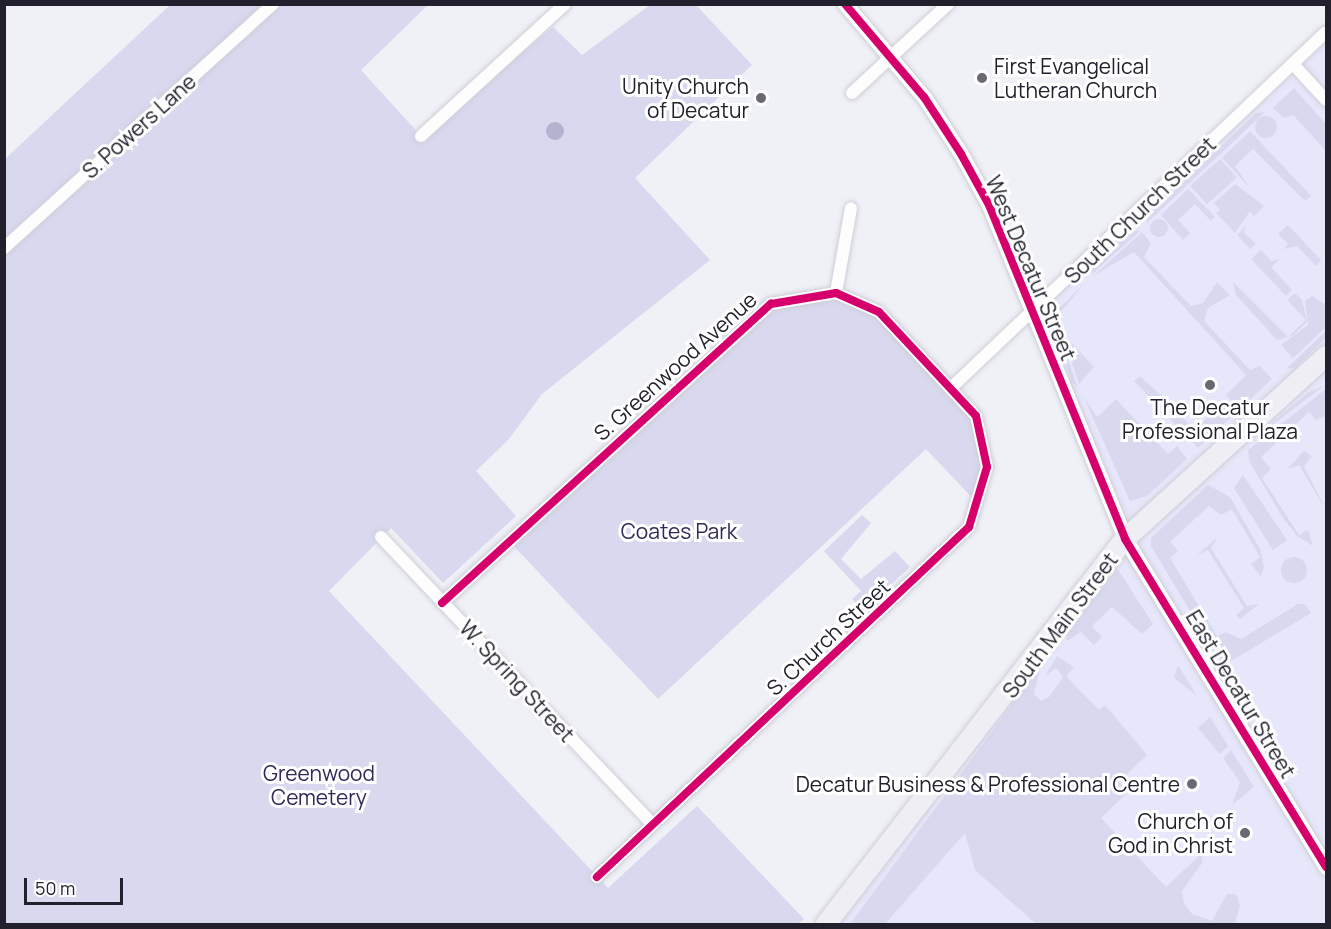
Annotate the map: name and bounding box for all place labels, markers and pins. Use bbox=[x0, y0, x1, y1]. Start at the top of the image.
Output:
place label: First Evangelical Lutheran Church bbox=[994, 53, 1157, 103]
marker: First Evangelical Lutheran Church bbox=[975, 71, 989, 85]
place label: Unity Church of Decatur bbox=[622, 73, 749, 123]
marker: Unity Church of Decatur bbox=[754, 91, 768, 105]
marker: The Decatur Professional Plaza bbox=[1203, 378, 1217, 392]
place label: The Decatur Professional Plaza bbox=[1122, 394, 1298, 444]
place label: Decatur Business & Professional Centre bbox=[796, 771, 1180, 797]
marker: Decatur Business & Professional Centre bbox=[1185, 777, 1199, 791]
place label: Church of God in Christ bbox=[1108, 808, 1233, 858]
marker: Church of God in Christ bbox=[1238, 826, 1252, 840]

